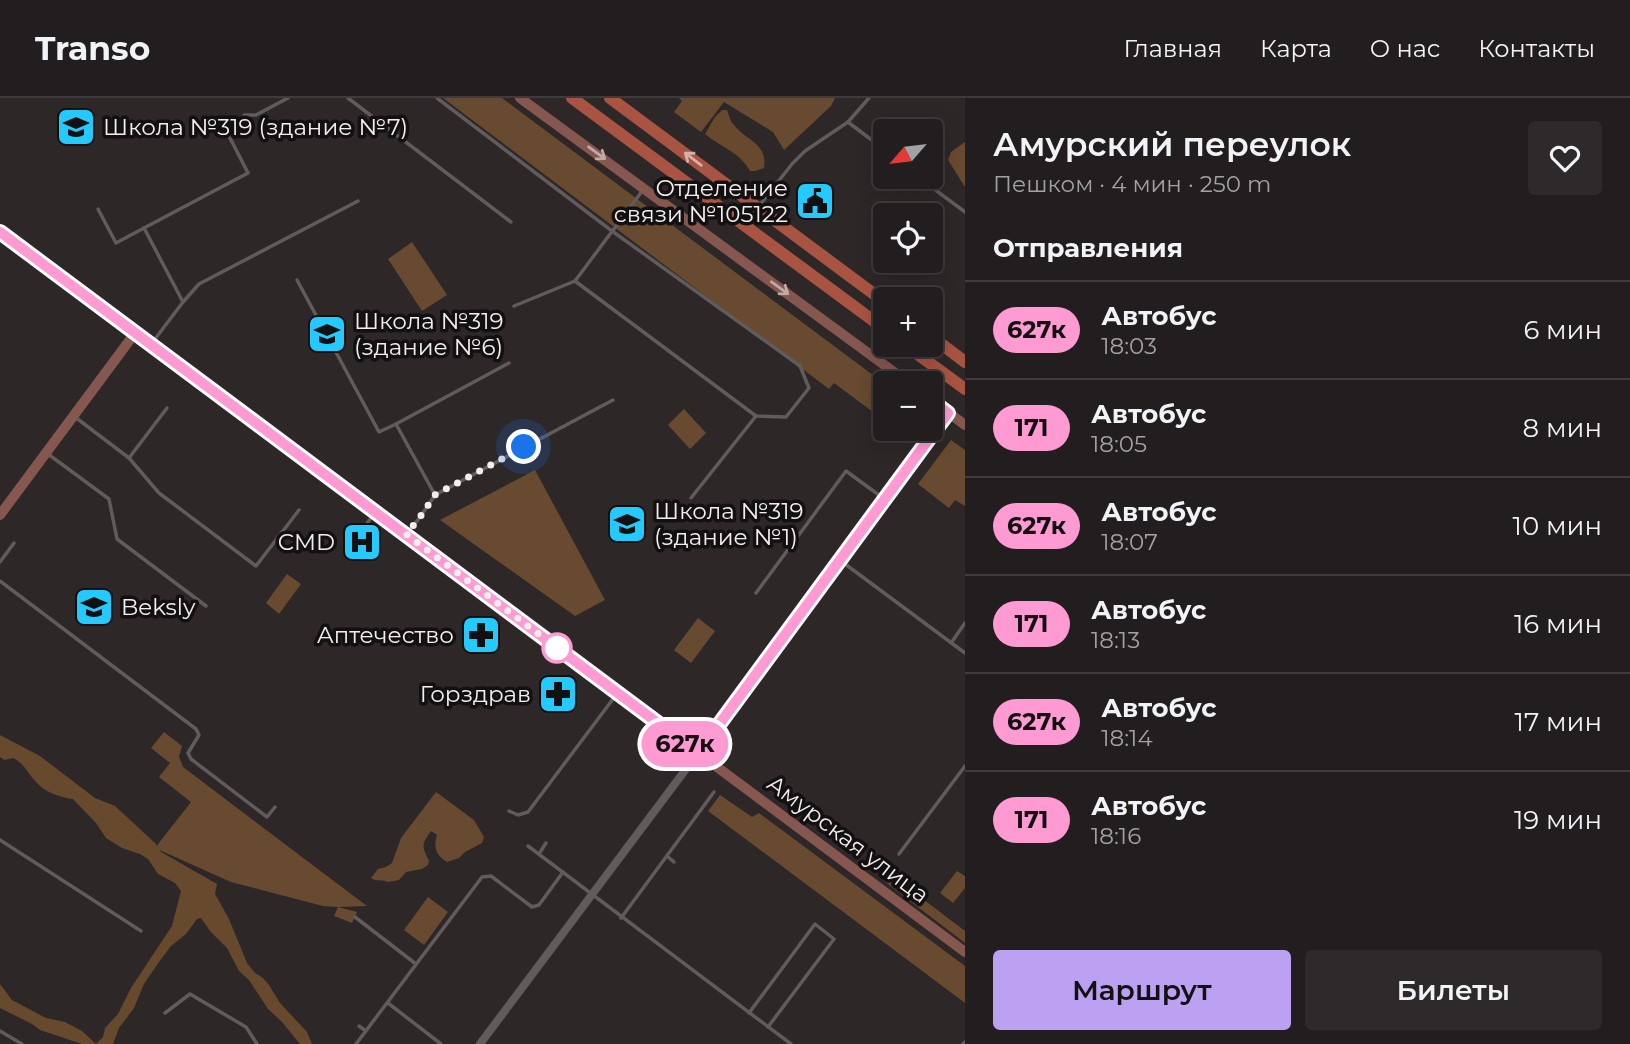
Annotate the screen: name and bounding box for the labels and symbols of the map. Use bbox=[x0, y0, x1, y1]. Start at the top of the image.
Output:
school or university icon: Школа №319 (здание №7) bbox=[55, 106, 97, 148]
place label: Школа №319 (здание №7) bbox=[103, 113, 408, 141]
north arrow bbox=[873, 119, 943, 189]
one-way arrow bbox=[587, 146, 606, 160]
one-way arrow bbox=[684, 152, 703, 167]
place label: Отделение связи №105122 bbox=[614, 174, 788, 228]
public building icon: Отделение связи №105122 bbox=[794, 180, 836, 222]
one-way arrow bbox=[770, 281, 789, 295]
place label: Школа №319 (здание №6) bbox=[354, 307, 504, 361]
school or university icon: Школа №319 (здание №6) bbox=[306, 313, 348, 355]
your location bbox=[506, 429, 541, 464]
place label: Школа №319 (здание №1) bbox=[654, 497, 804, 551]
school or university icon: Школа №319 (здание №1) bbox=[606, 503, 648, 545]
hospital icon: CMD bbox=[341, 521, 383, 563]
place label: CMD bbox=[278, 528, 335, 556]
school or university icon: Beksly bbox=[73, 586, 115, 628]
place label: Beksly bbox=[121, 593, 196, 621]
pharmacy icon: Аптечество bbox=[460, 614, 502, 656]
place label: Аптечество bbox=[317, 621, 454, 649]
unlabelled marker bbox=[542, 633, 572, 663]
pharmacy icon: Горздрав bbox=[537, 673, 579, 715]
place label: Горздрав bbox=[420, 680, 531, 708]
line badge: 627к bbox=[636, 721, 734, 767]
street label: Амурская улица bbox=[762, 769, 934, 909]

